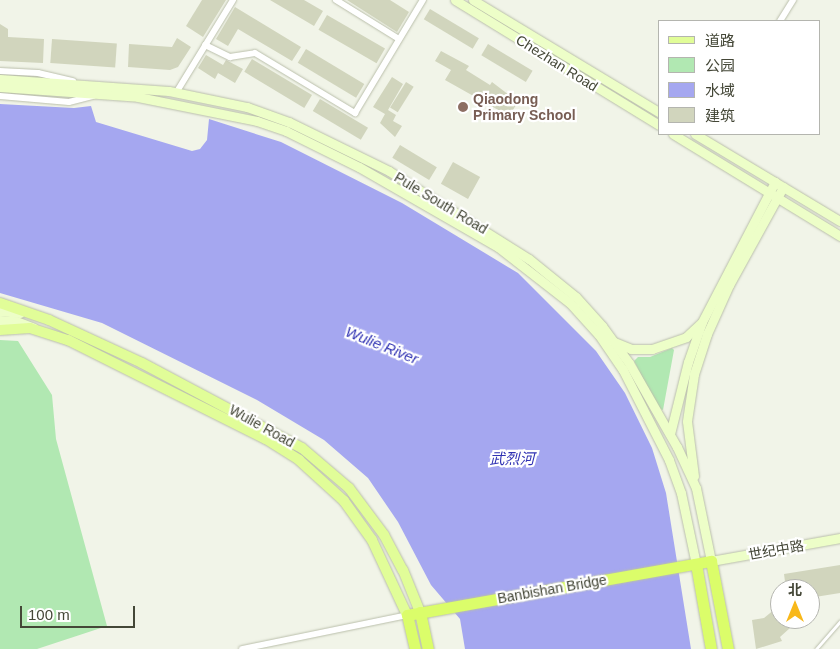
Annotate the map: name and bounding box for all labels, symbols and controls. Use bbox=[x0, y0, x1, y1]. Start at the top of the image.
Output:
legend bbox=[658, 20, 820, 135]
street label: Chezhan Road bbox=[513, 31, 601, 95]
text: 道路 bbox=[705, 32, 735, 49]
text: 公园 bbox=[705, 57, 735, 74]
text: 水域 bbox=[705, 82, 735, 99]
place label: Qiaodong Primary School bbox=[473, 91, 576, 124]
marker: Qiaodong Primary School bbox=[457, 101, 469, 113]
text: 建筑 bbox=[705, 107, 735, 124]
street label: Pule South Road bbox=[391, 169, 491, 237]
water label: Wulie River bbox=[343, 322, 421, 368]
street label: Wulie Road bbox=[226, 401, 298, 451]
water label: 武烈河 bbox=[490, 450, 534, 468]
street label: 世纪中路 bbox=[747, 537, 805, 563]
street label: Banbishan Bridge bbox=[496, 571, 608, 607]
north arrow bbox=[770, 579, 820, 629]
text: 北 bbox=[788, 582, 802, 598]
scale bar bbox=[22, 596, 138, 628]
text: 100 m bbox=[28, 606, 70, 623]

